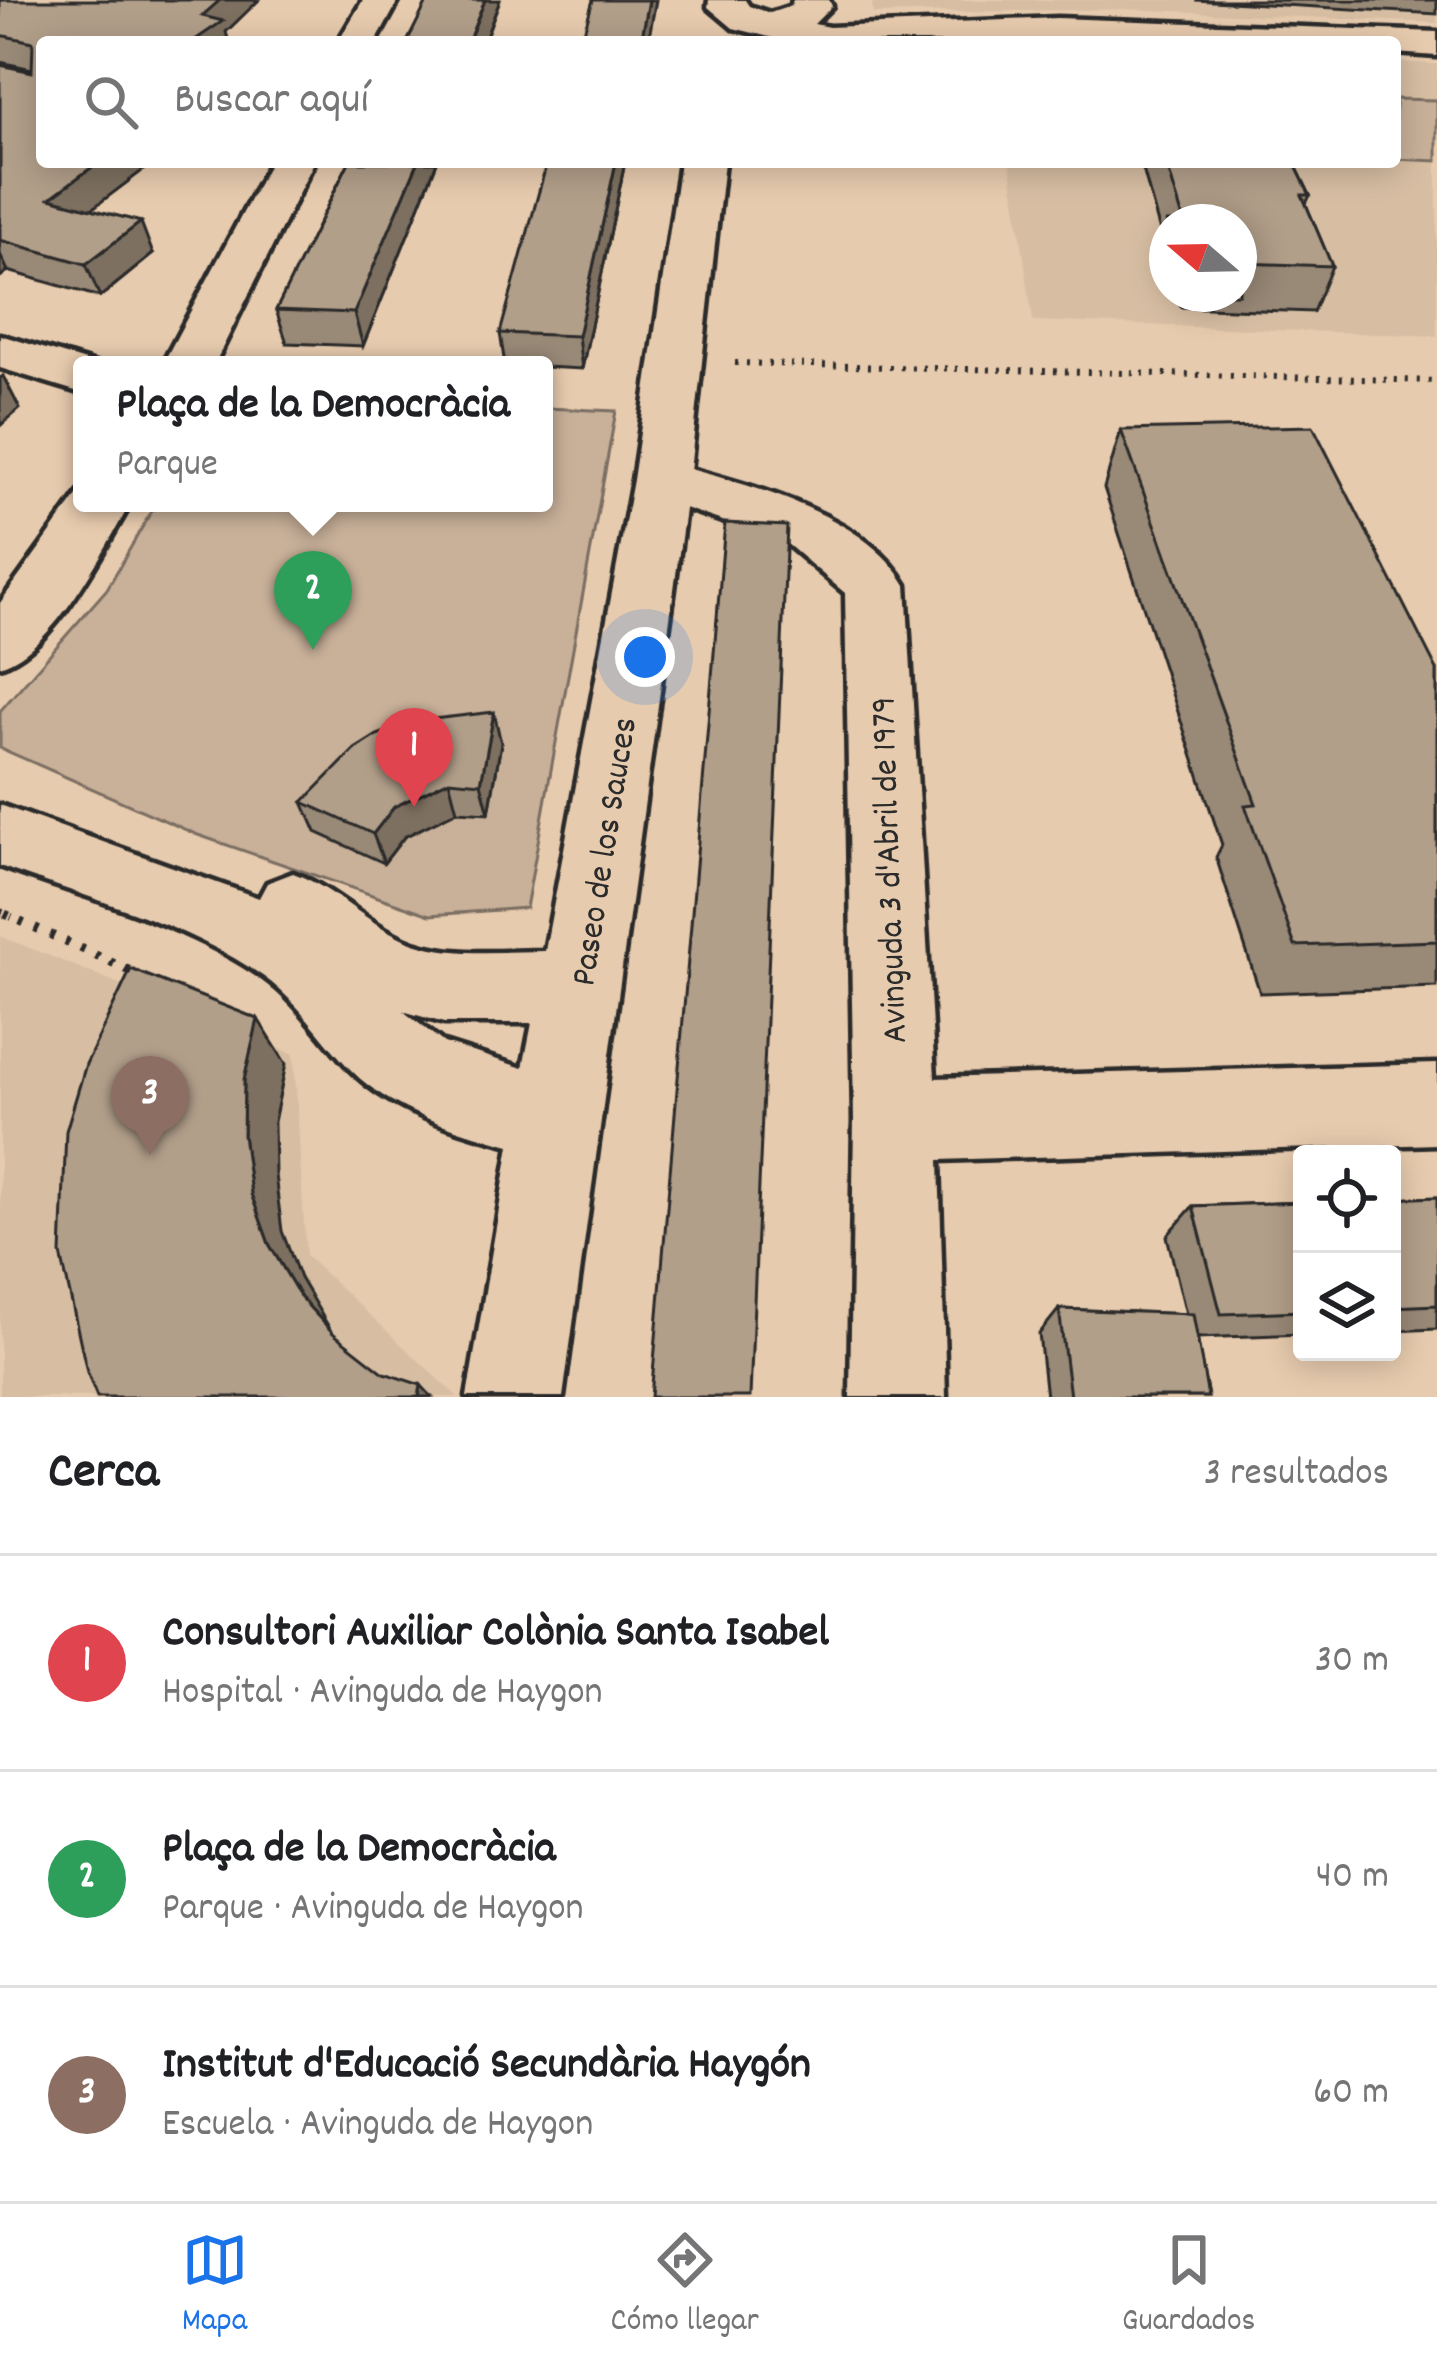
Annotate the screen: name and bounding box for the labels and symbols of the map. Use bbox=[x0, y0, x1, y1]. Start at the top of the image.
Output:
north arrow bbox=[1149, 204, 1257, 312]
pin: 2 bbox=[274, 551, 352, 650]
your location bbox=[615, 627, 675, 687]
street label: Avinguda 3 d'Abril de 1979 bbox=[860, 695, 924, 1044]
pin: 1 bbox=[375, 708, 453, 807]
street label: Paseo de los Sauces bbox=[560, 714, 654, 990]
pin: 3 bbox=[111, 1056, 189, 1155]

